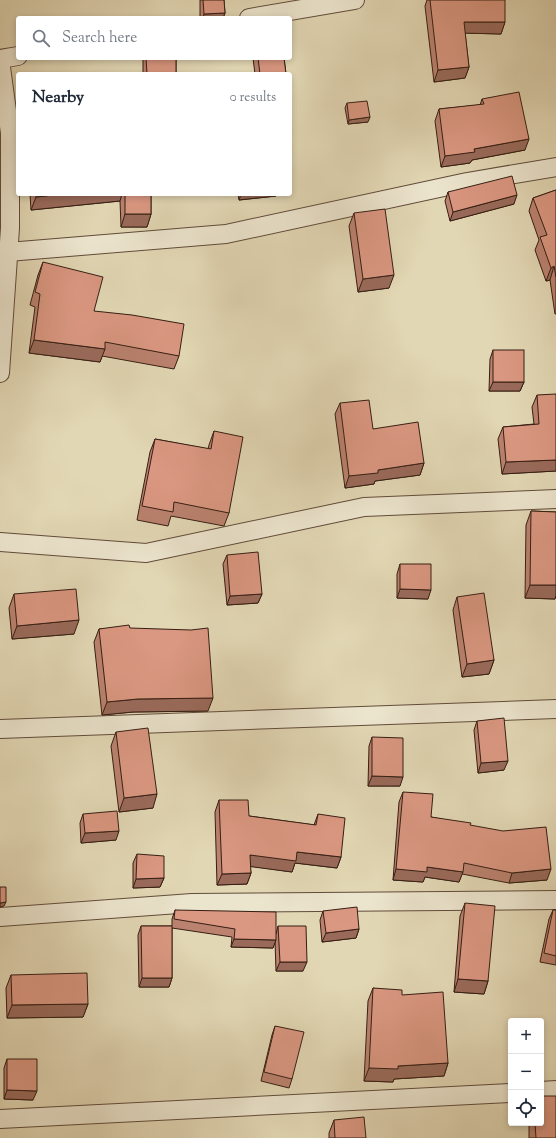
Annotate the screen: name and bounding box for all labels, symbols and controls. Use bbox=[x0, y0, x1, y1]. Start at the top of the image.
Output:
search box bbox=[16, 16, 292, 60]
icon: search bbox=[30, 27, 52, 49]
text: Search here bbox=[62, 28, 137, 49]
text: Nearby bbox=[32, 86, 84, 110]
text: 0 results bbox=[230, 89, 276, 107]
map controls bbox=[508, 1018, 544, 1126]
button: + bbox=[508, 1018, 544, 1054]
button: − bbox=[508, 1054, 544, 1090]
button: locate bbox=[508, 1090, 544, 1126]

